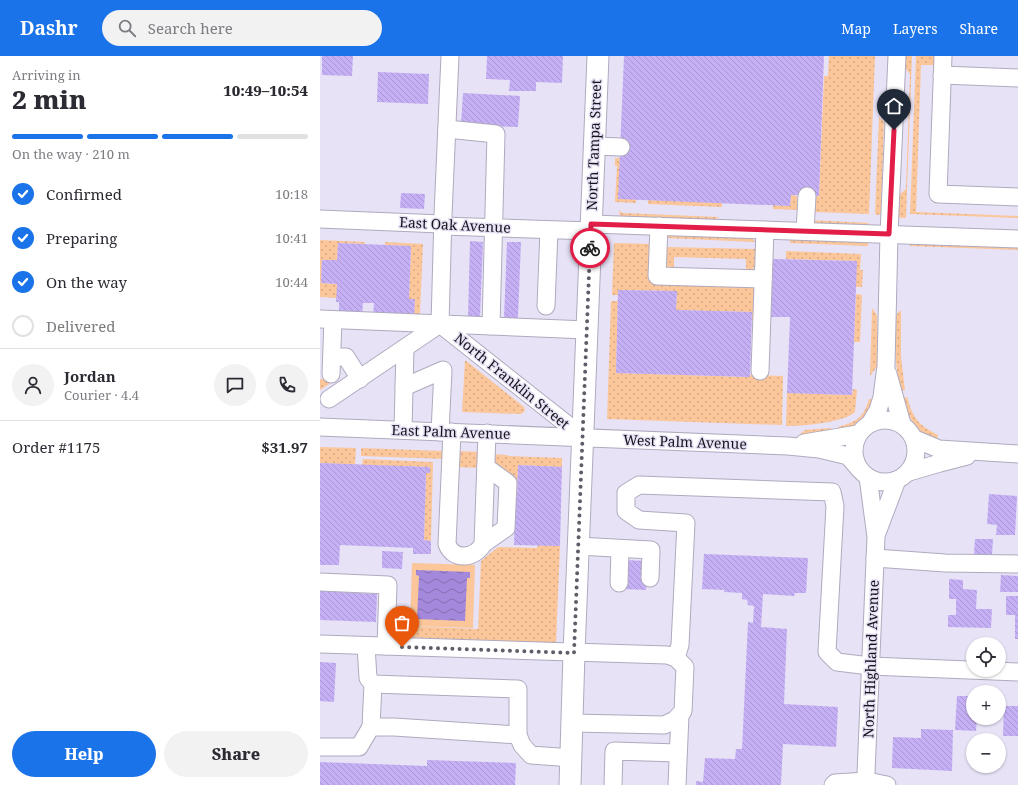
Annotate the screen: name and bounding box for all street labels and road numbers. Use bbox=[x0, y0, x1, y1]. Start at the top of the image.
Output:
street label: North Tampa Street bbox=[582, 79, 605, 211]
street label: East Oak Avenue bbox=[399, 212, 511, 237]
street label: North Franklin Street bbox=[451, 328, 574, 433]
street label: East Palm Avenue bbox=[391, 420, 511, 443]
street label: West Palm Avenue bbox=[623, 430, 747, 453]
street label: North Highland Avenue bbox=[858, 580, 883, 738]

